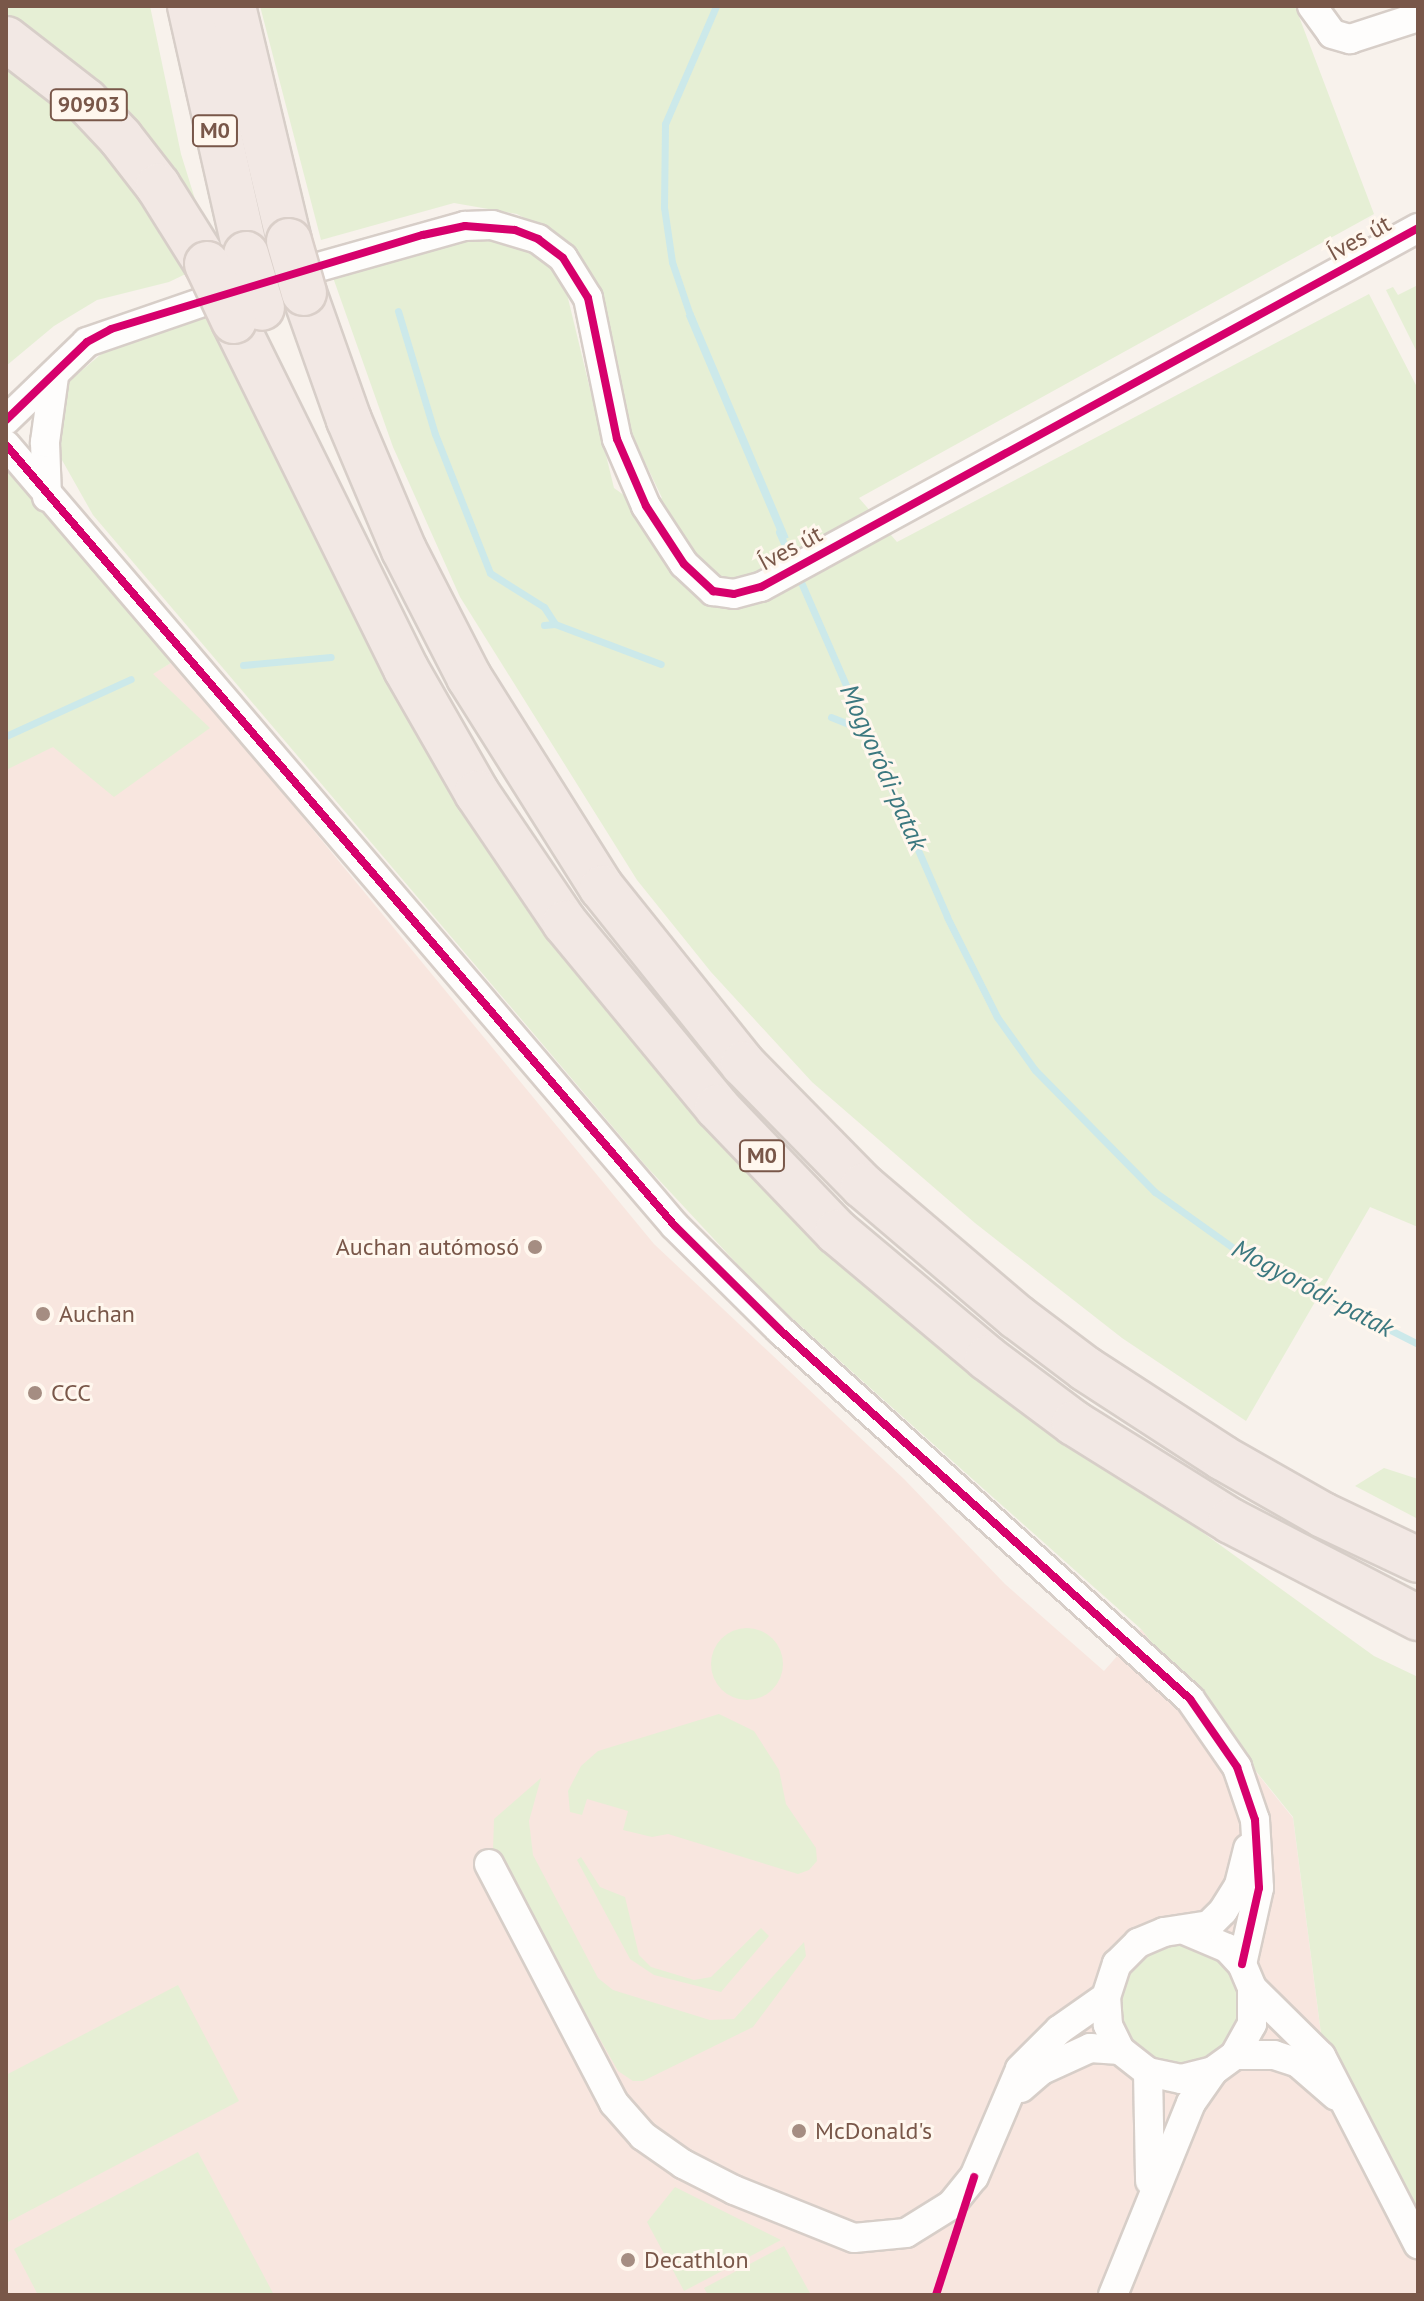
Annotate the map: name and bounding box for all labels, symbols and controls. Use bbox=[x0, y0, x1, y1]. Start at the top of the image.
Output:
road number: 90903 bbox=[49, 87, 129, 123]
road number: M0 bbox=[191, 113, 239, 149]
street label: Íves út bbox=[1322, 209, 1396, 267]
street label: Íves út bbox=[753, 519, 827, 577]
water label: Mogyoródi-patak bbox=[834, 679, 934, 855]
road number: M0 bbox=[738, 1138, 786, 1174]
water label: Mogyoródi-patak bbox=[1227, 1232, 1399, 1344]
place label: Auchan autómosó bbox=[336, 1233, 519, 1261]
marker: Auchan autómosó bbox=[526, 1238, 544, 1256]
place label: Auchan bbox=[59, 1300, 135, 1328]
marker: Auchan bbox=[34, 1305, 52, 1323]
place label: CCC bbox=[51, 1379, 91, 1407]
marker: CCC bbox=[26, 1384, 44, 1402]
place label: McDonald's bbox=[815, 2117, 932, 2145]
marker: McDonald's bbox=[790, 2122, 808, 2140]
place label: Decathlon bbox=[644, 2246, 749, 2274]
marker: Decathlon bbox=[619, 2251, 637, 2269]

